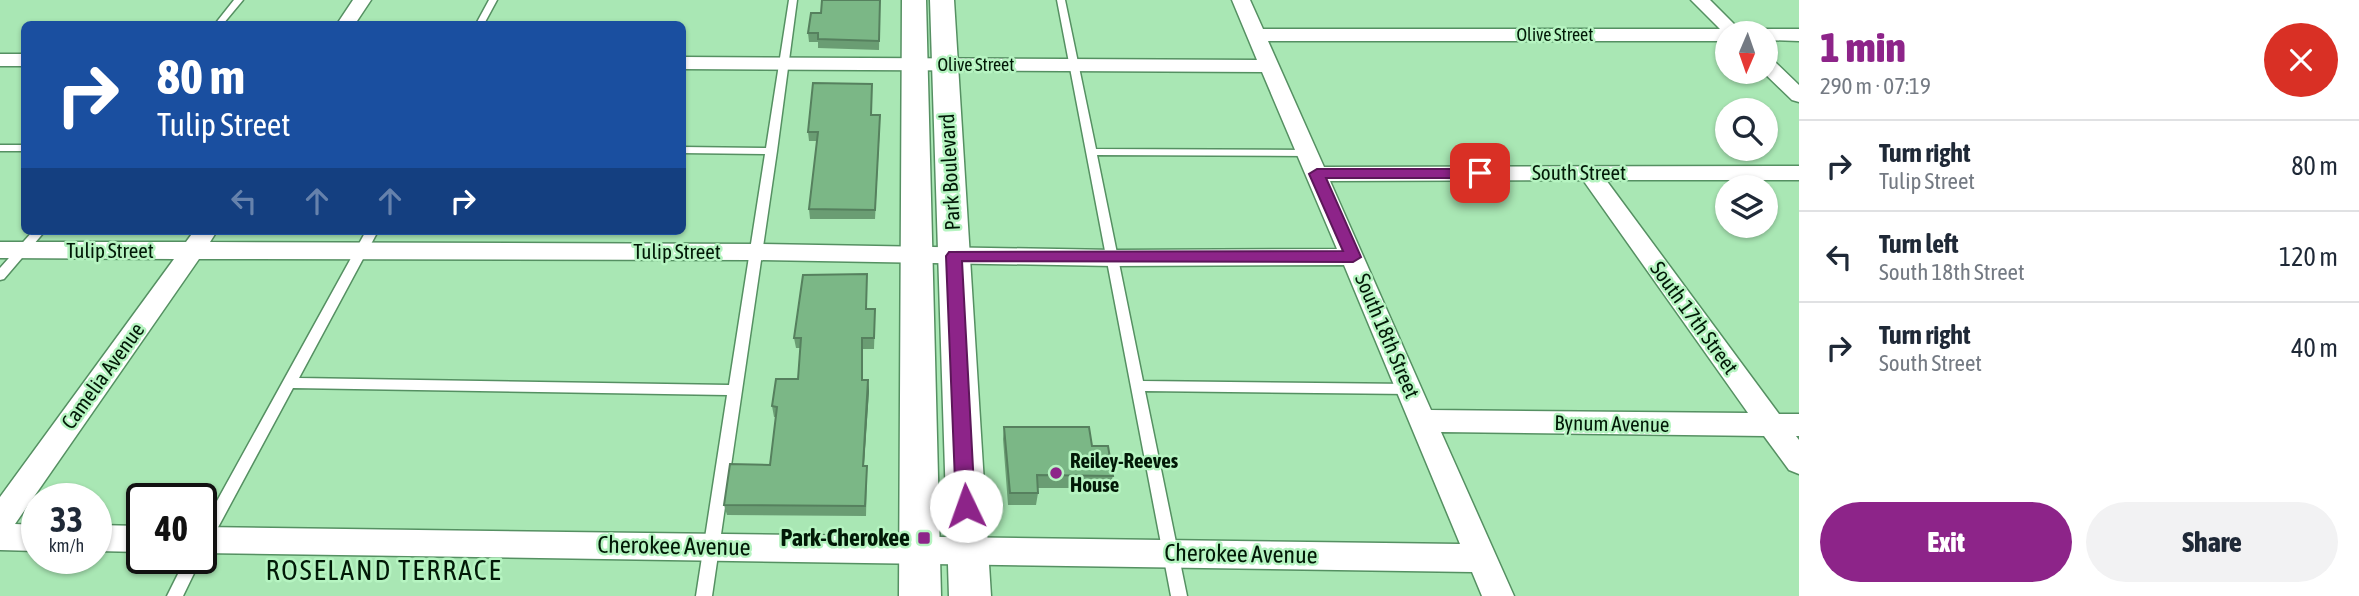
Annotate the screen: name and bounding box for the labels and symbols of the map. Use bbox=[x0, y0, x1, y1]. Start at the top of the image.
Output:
north arrow bbox=[1715, 21, 1778, 84]
street label: Olive Street bbox=[1517, 24, 1593, 45]
street label: Olive Street bbox=[938, 54, 1014, 75]
street label: Park Boulevard bbox=[934, 113, 964, 231]
pin bbox=[1450, 143, 1510, 203]
street label: South Street bbox=[1532, 160, 1626, 184]
street label: Tulip Street bbox=[66, 238, 154, 262]
street label: Tulip Street bbox=[633, 239, 721, 263]
street label: South 17th Street bbox=[1646, 257, 1744, 378]
street label: South 18th Street bbox=[1351, 270, 1425, 401]
street label: Camelia Avenue bbox=[56, 318, 149, 433]
street label: Bynum Avenue bbox=[1554, 410, 1670, 436]
place label: Reiley-Reeves House bbox=[1070, 448, 1179, 496]
marker: Reiley-Reeves House bbox=[1048, 465, 1064, 481]
position arrow bbox=[929, 469, 1003, 543]
speed limit sign: 40 bbox=[126, 483, 217, 574]
place label: Park-Cherokee bbox=[780, 524, 910, 551]
marker: Park-Cherokee bbox=[916, 530, 932, 546]
street label: Cherokee Avenue bbox=[597, 531, 751, 560]
street label: Cherokee Avenue bbox=[1164, 539, 1318, 568]
district label: ROSELAND TERRACE bbox=[266, 554, 502, 586]

